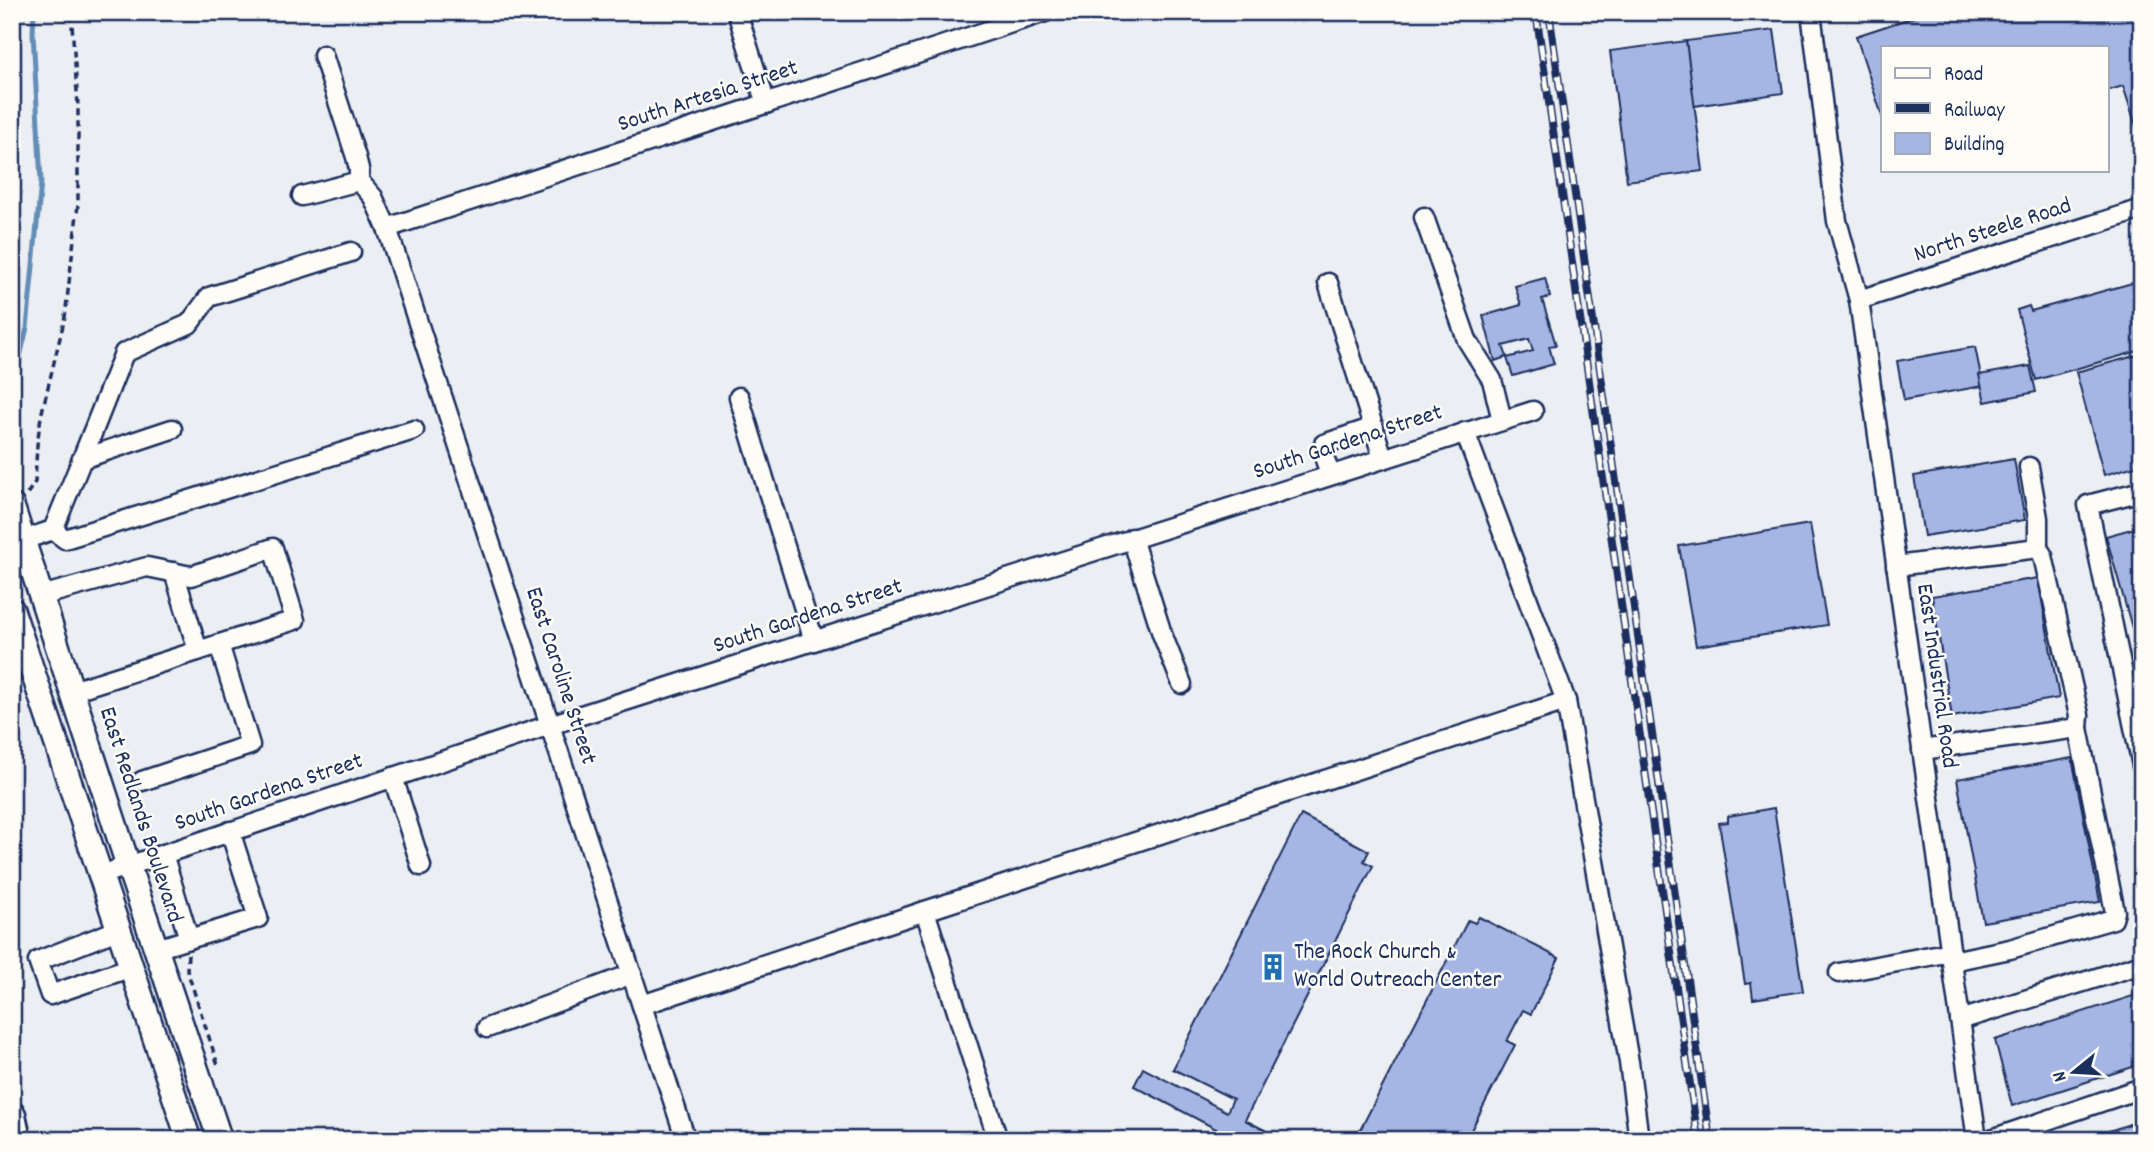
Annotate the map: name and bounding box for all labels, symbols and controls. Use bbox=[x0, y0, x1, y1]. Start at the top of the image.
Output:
legend bbox=[1881, 46, 2108, 172]
street label: South Artesia Street bbox=[613, 52, 803, 142]
text: Road bbox=[1944, 61, 1983, 91]
text: Railway bbox=[1944, 97, 2005, 127]
text: Building bbox=[1944, 131, 2004, 161]
street label: North Steele Road bbox=[1910, 189, 2076, 273]
street label: South Gardena Street bbox=[1249, 396, 1447, 490]
street label: South Gardena Street bbox=[709, 570, 907, 664]
street label: East Industrial Road bbox=[1906, 581, 1966, 771]
street label: East Caroline Street bbox=[515, 583, 605, 769]
street label: East Redlands Boulevard bbox=[89, 703, 191, 927]
street label: South Gardena Street bbox=[170, 745, 368, 841]
place label: The Rock Church & World Outreach Center bbox=[1294, 936, 1502, 998]
building icon: The Rock Church & World Outreach Center bbox=[1258, 952, 1288, 982]
north arrow bbox=[2038, 1036, 2108, 1106]
text: N bbox=[2047, 1068, 2075, 1085]

